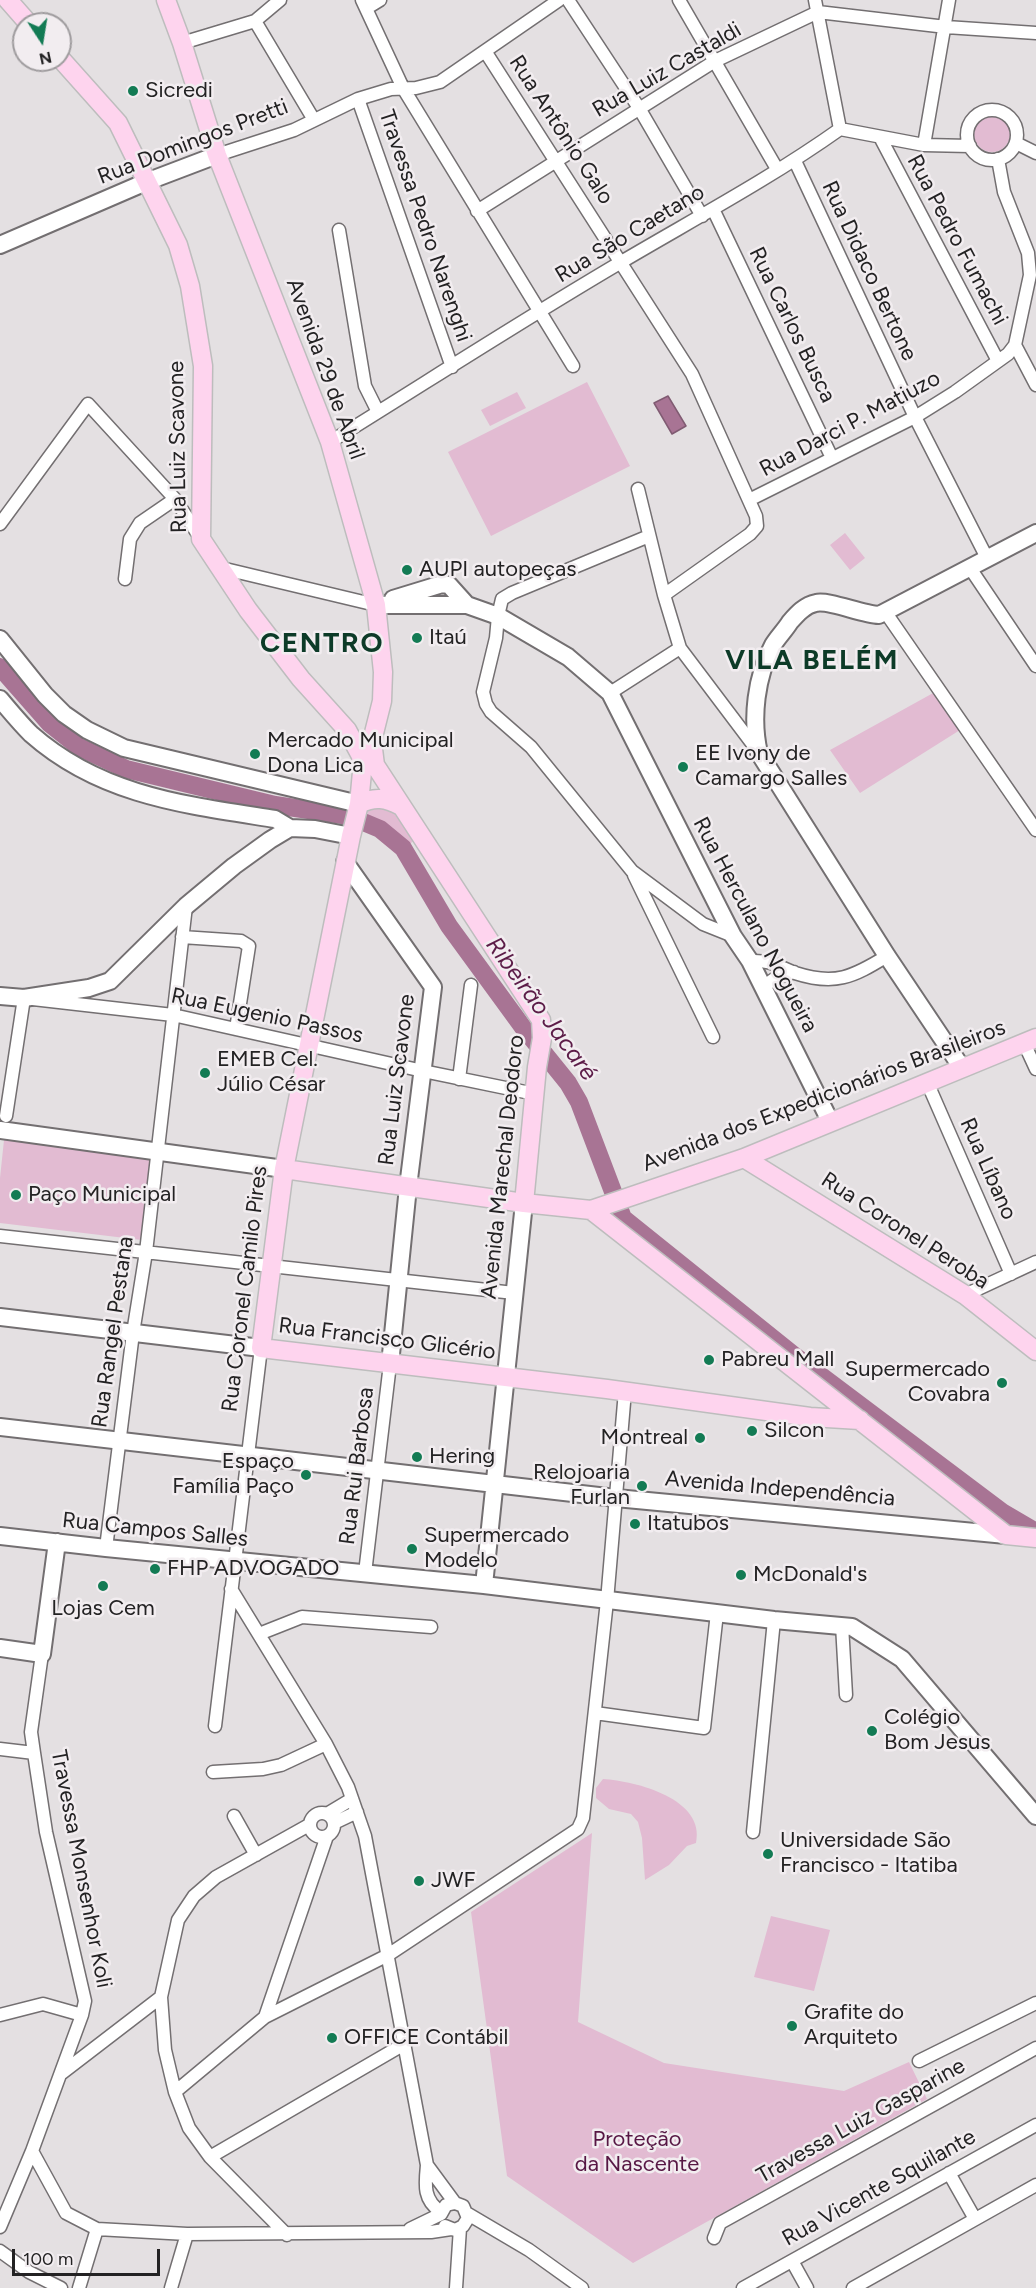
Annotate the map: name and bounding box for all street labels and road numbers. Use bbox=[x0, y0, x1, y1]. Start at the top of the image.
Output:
street label: Rua Luiz Castaldi bbox=[588, 17, 746, 123]
street label: Rua Antônio Galo bbox=[503, 51, 619, 209]
street label: Rua Domingos Pretti bbox=[94, 94, 292, 190]
street label: Travessa Pedro Narenghi bbox=[373, 107, 477, 345]
street label: Rua Pedro Fumachi bbox=[901, 150, 1013, 330]
street label: Rua Didaco Bertone bbox=[816, 177, 922, 365]
street label: Rua São Caetano bbox=[551, 179, 709, 289]
street label: Rua Carlos Busca bbox=[743, 243, 841, 407]
street label: Avenida 29 de Abril bbox=[280, 275, 370, 463]
street label: Rua Luiz Scavone bbox=[163, 361, 193, 533]
street label: Rua Darci P. Matiuzo bbox=[755, 365, 945, 483]
street label: Rua Herculano Nogueira bbox=[687, 813, 823, 1037]
street label: Rua Eugenio Passos bbox=[169, 983, 365, 1049]
street label: Rua Luiz Scavone bbox=[373, 993, 421, 1167]
street label: Avenida dos Expedicionários Brasileiros bbox=[639, 1014, 1009, 1178]
street label: Avenida Marechal Deodoro bbox=[476, 1034, 530, 1300]
street label: Rua Líbano bbox=[954, 1114, 1022, 1224]
street label: Rua Coronel Camilo Pires bbox=[217, 1165, 273, 1413]
street label: Rua Coronel Peroba bbox=[816, 1167, 994, 1295]
street label: Rua Rangel Pestana bbox=[87, 1235, 139, 1429]
street label: Rua Francisco Glicério bbox=[277, 1313, 497, 1365]
street label: Rua Rui Barbosa bbox=[334, 1386, 380, 1546]
street label: Avenida Independência bbox=[664, 1466, 896, 1512]
street label: Rua Campos Salles bbox=[61, 1507, 249, 1553]
street label: Travessa Monsenhor Koli bbox=[45, 1748, 117, 1990]
street label: Travessa Luiz Gasparine bbox=[752, 2053, 970, 2189]
street label: Rua Vicente Squilante bbox=[778, 2124, 980, 2252]

